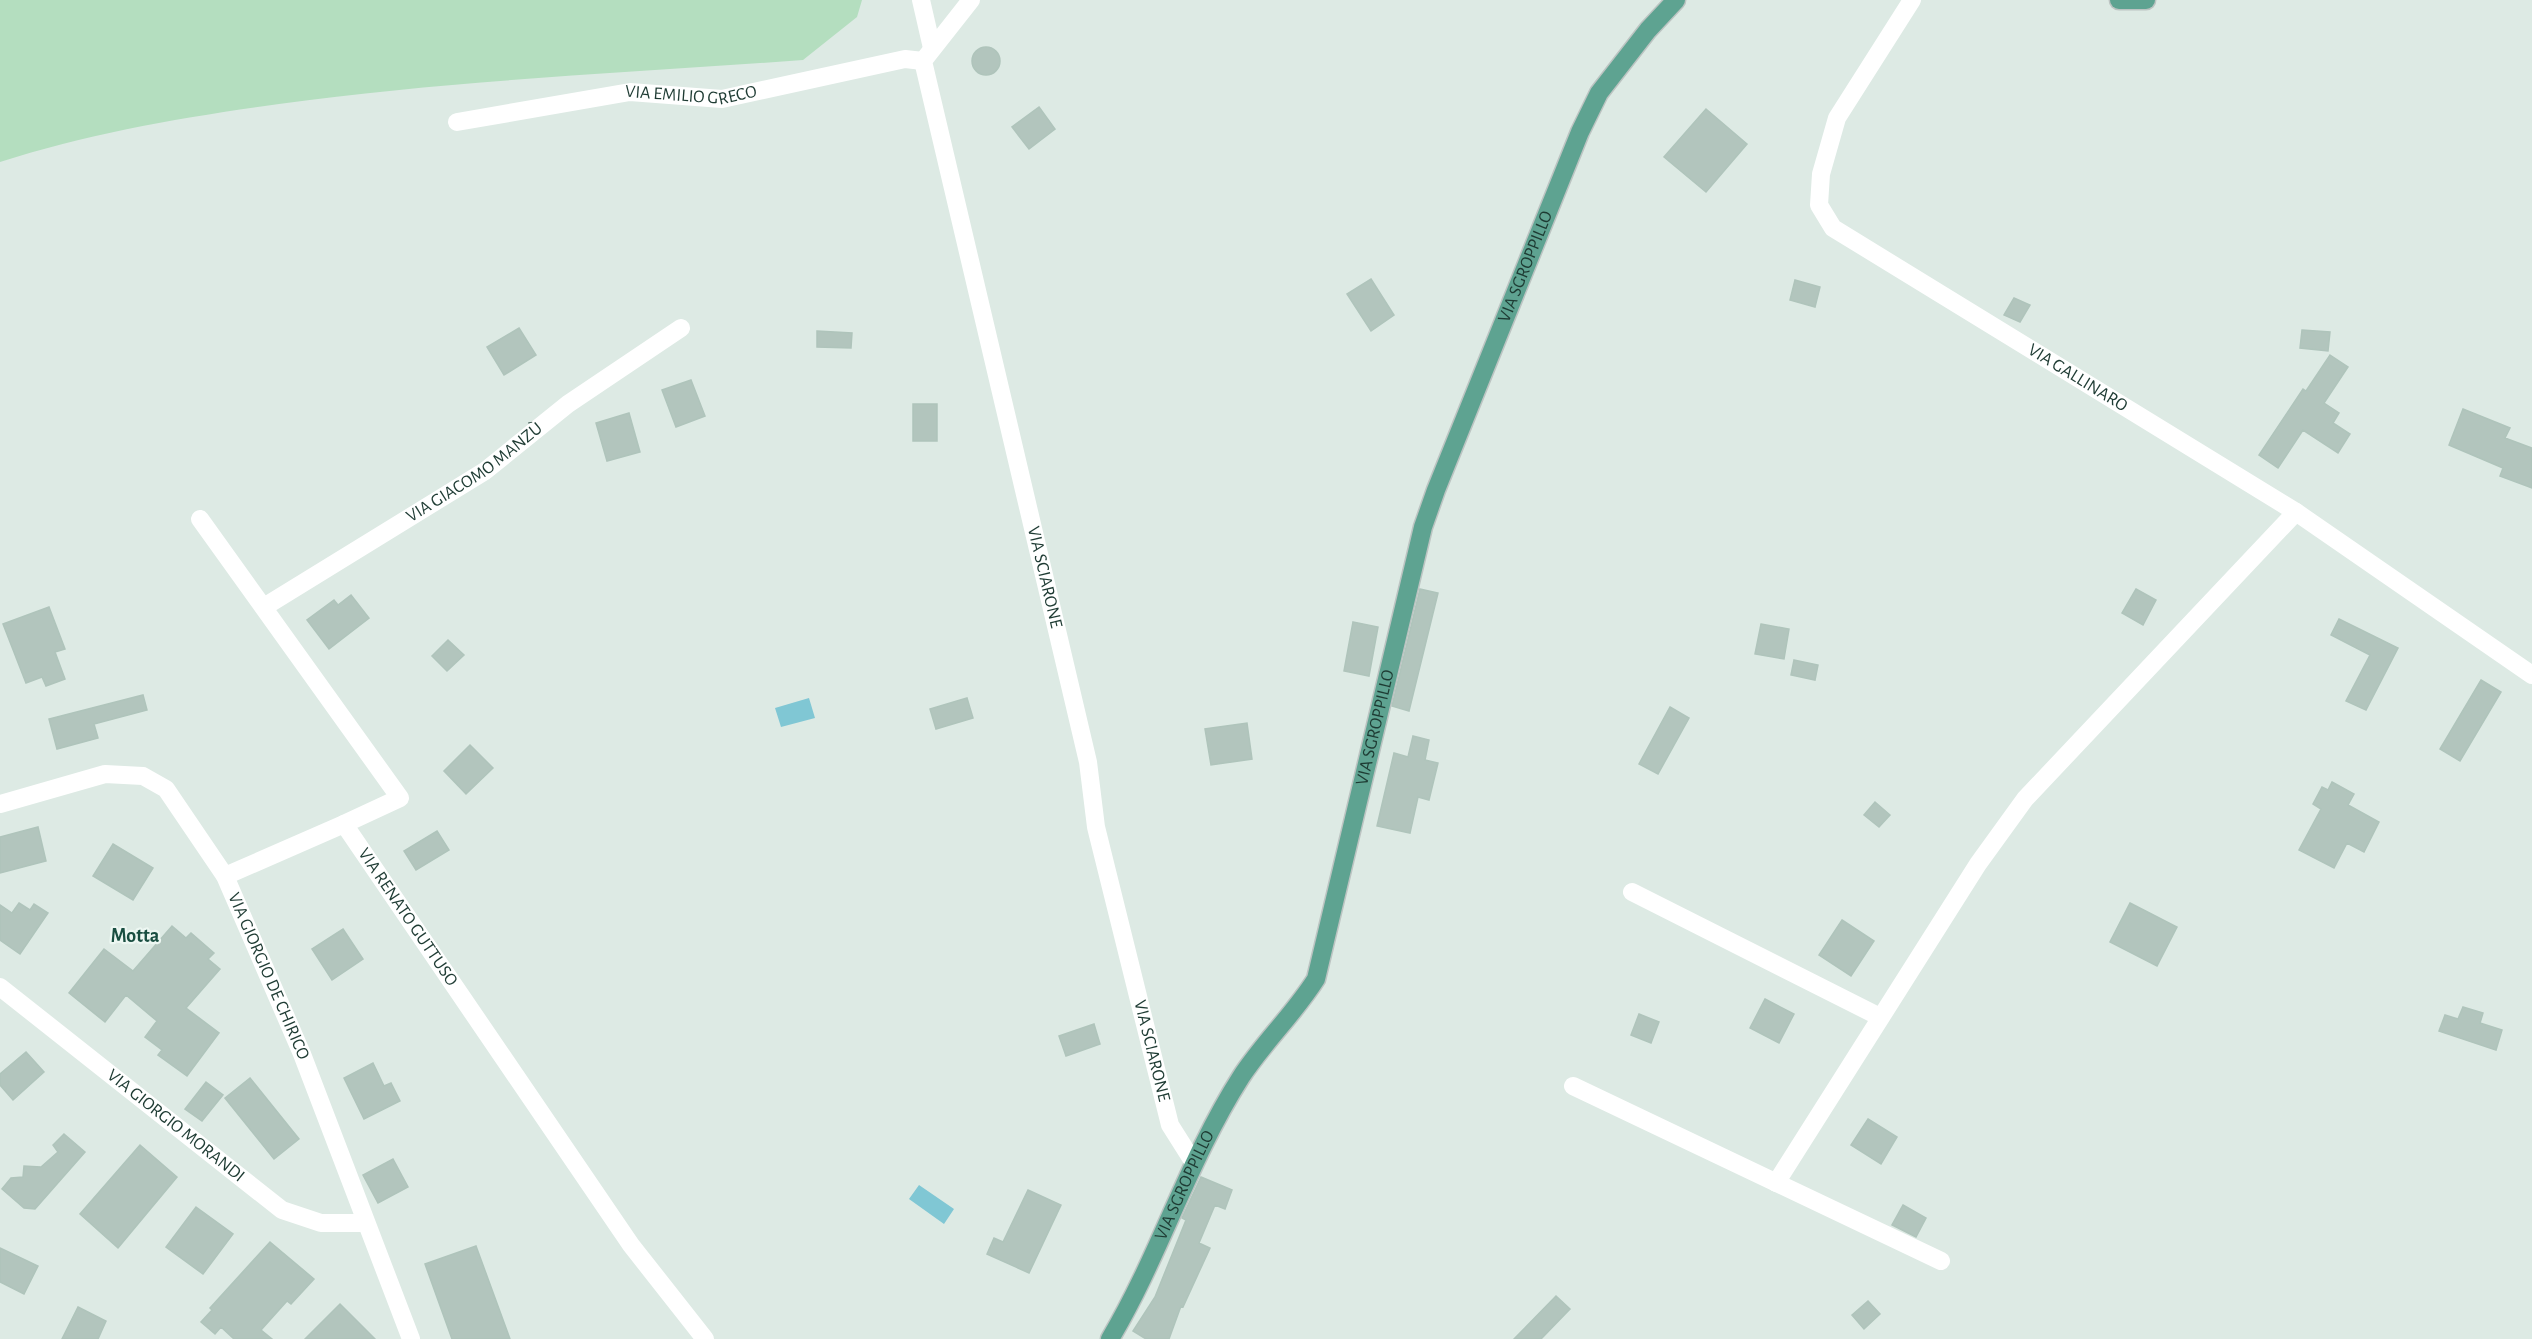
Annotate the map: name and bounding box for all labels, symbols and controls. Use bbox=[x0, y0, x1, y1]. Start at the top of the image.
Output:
street label: VIA EMILIO GRECO bbox=[624, 83, 759, 109]
street label: VIA SGROPPILLO bbox=[1495, 208, 1556, 325]
street label: VIA GALLINARO bbox=[2025, 341, 2131, 415]
street label: VIA GIACOMO MANZÙ bbox=[404, 417, 546, 526]
street label: VIA SCIARONE bbox=[1024, 525, 1065, 630]
street label: VIA SGROPPILLO bbox=[1353, 668, 1398, 787]
street label: VIA RENATO GUTTUSO bbox=[354, 845, 461, 989]
street label: VIA GIORGIO DE CHIRICO bbox=[224, 890, 312, 1062]
district label: Motta bbox=[111, 926, 160, 946]
street label: VIA SCIARONE bbox=[1130, 998, 1173, 1104]
street label: VIA GIORGIO MORANDI bbox=[104, 1066, 248, 1186]
street label: VIA SGROPPILLO bbox=[1152, 1128, 1218, 1243]

